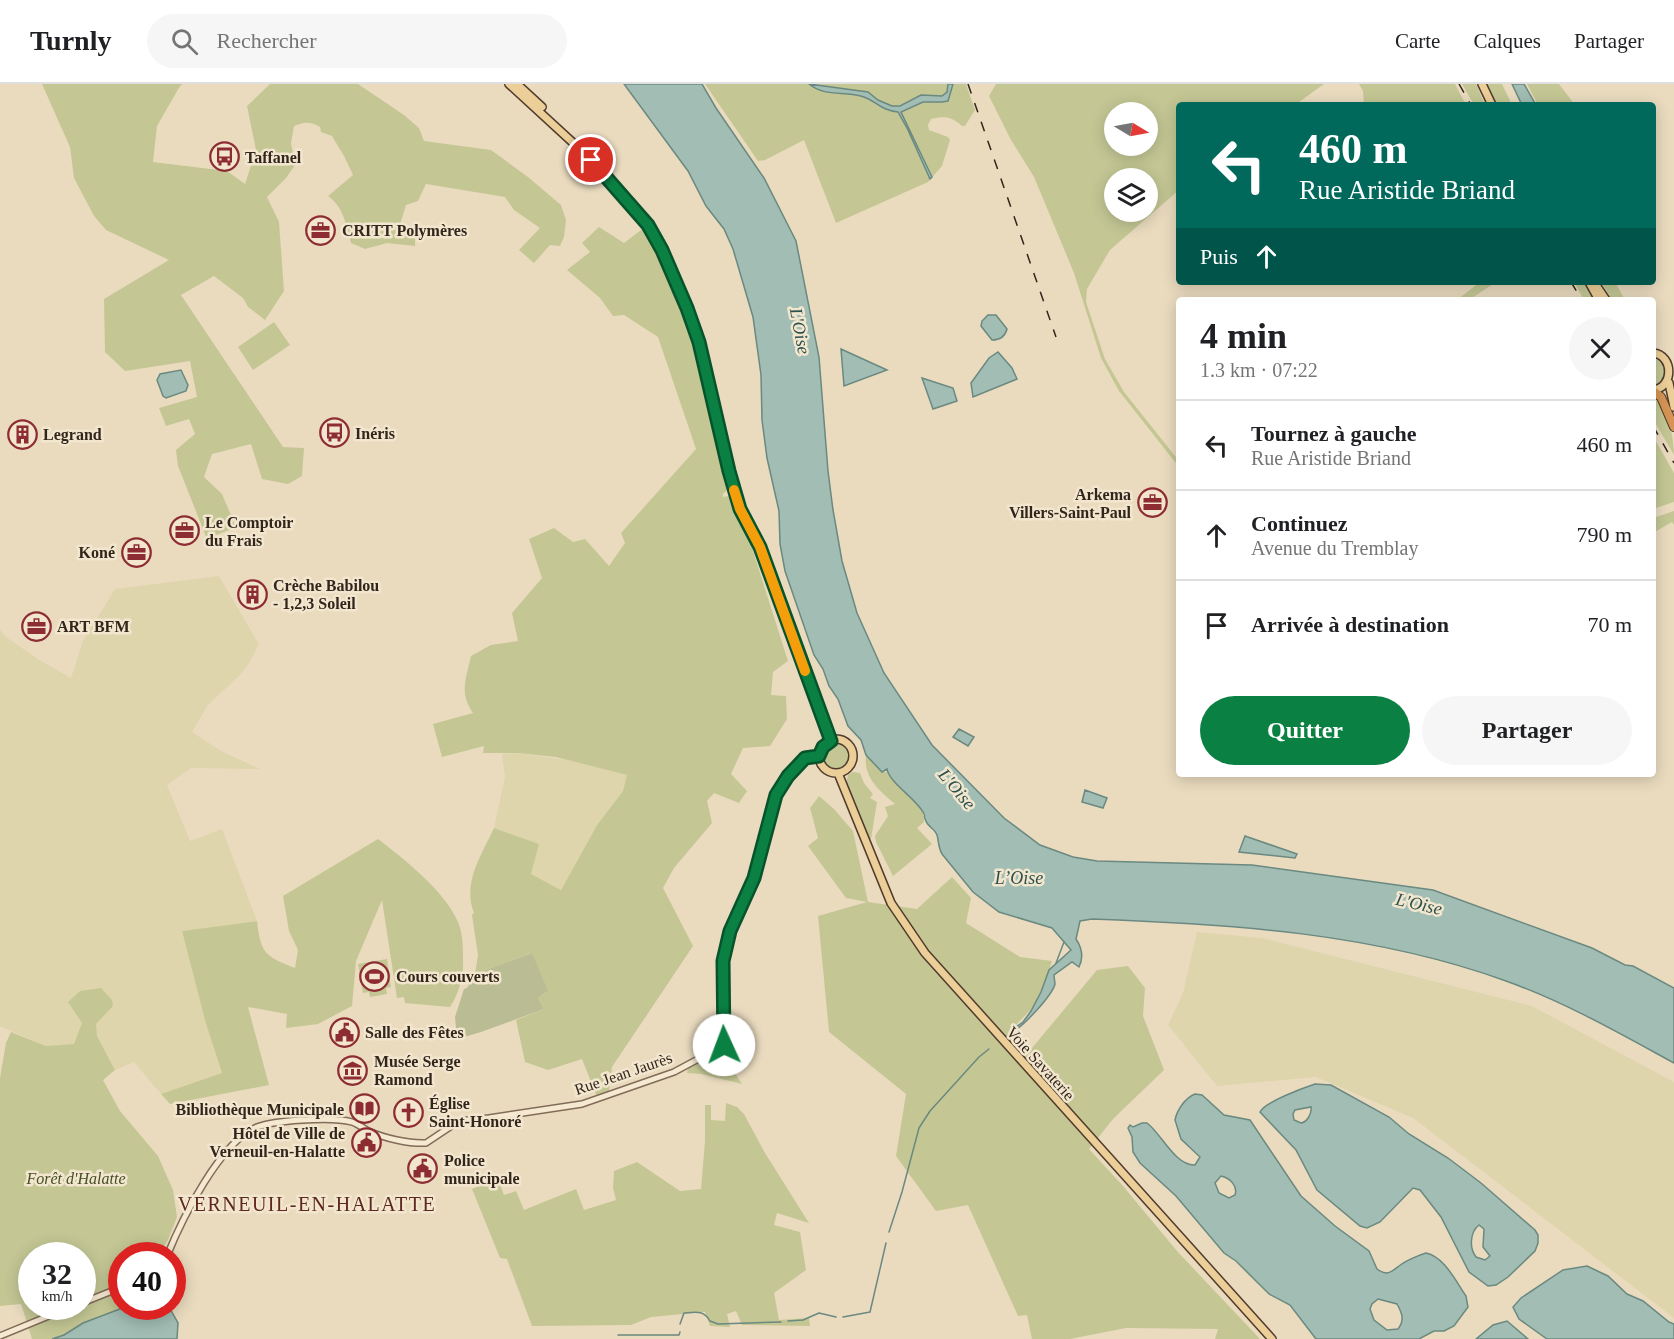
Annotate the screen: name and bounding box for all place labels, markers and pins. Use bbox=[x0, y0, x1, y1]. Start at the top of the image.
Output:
pin bbox=[565, 134, 616, 185]
bus stop icon: Taffanel bbox=[208, 141, 240, 173]
place label: Taffanel bbox=[245, 149, 302, 166]
office icon: CRITT Polymères bbox=[305, 214, 337, 246]
place label: CRITT Polymères bbox=[342, 222, 467, 240]
bus stop icon: Inéris bbox=[318, 417, 350, 449]
building icon: Legrand bbox=[6, 418, 38, 450]
place label: Inéris bbox=[355, 425, 395, 442]
place label: Legrand bbox=[43, 426, 102, 444]
place label: Arkema Villers-Saint-Paul bbox=[1009, 486, 1132, 521]
office icon: Arkema Villers-Saint-Paul bbox=[1136, 487, 1168, 519]
place label: Le Comptoir du Frais bbox=[205, 514, 293, 549]
office icon: Le Comptoir du Frais bbox=[168, 515, 200, 547]
office icon: Koné bbox=[120, 536, 152, 568]
place label: Koné bbox=[79, 544, 115, 561]
place label: Crèche Babilou - 1,2,3 Soleil bbox=[273, 577, 379, 612]
building icon: Crèche Babilou - 1,2,3 Soleil bbox=[236, 578, 268, 610]
office icon: ART BFM bbox=[20, 610, 52, 642]
place label: ART BFM bbox=[57, 618, 129, 635]
sports icon: Cours couverts bbox=[359, 960, 391, 992]
place label: Cours couverts bbox=[396, 968, 500, 985]
public building icon: Salle des Fêtes bbox=[328, 1016, 360, 1048]
place label: Salle des Fêtes bbox=[365, 1024, 464, 1041]
place label: Musée Serge Ramond bbox=[374, 1053, 461, 1088]
museum icon: Musée Serge Ramond bbox=[337, 1054, 369, 1086]
library icon: Bibliothèque Municipale bbox=[349, 1093, 381, 1125]
place label: Église Saint-Honoré bbox=[429, 1094, 521, 1130]
church icon: Église Saint-Honoré bbox=[392, 1096, 424, 1128]
place label: Bibliothèque Municipale bbox=[176, 1101, 344, 1119]
place label: Hôtel de Ville de Verneuil-en-Halatte bbox=[210, 1125, 345, 1160]
public building icon: Hôtel de Ville de Verneuil-en-Halatte bbox=[350, 1126, 382, 1158]
place label: Police municipale bbox=[444, 1152, 520, 1188]
public building icon: Police municipale bbox=[407, 1153, 439, 1185]

